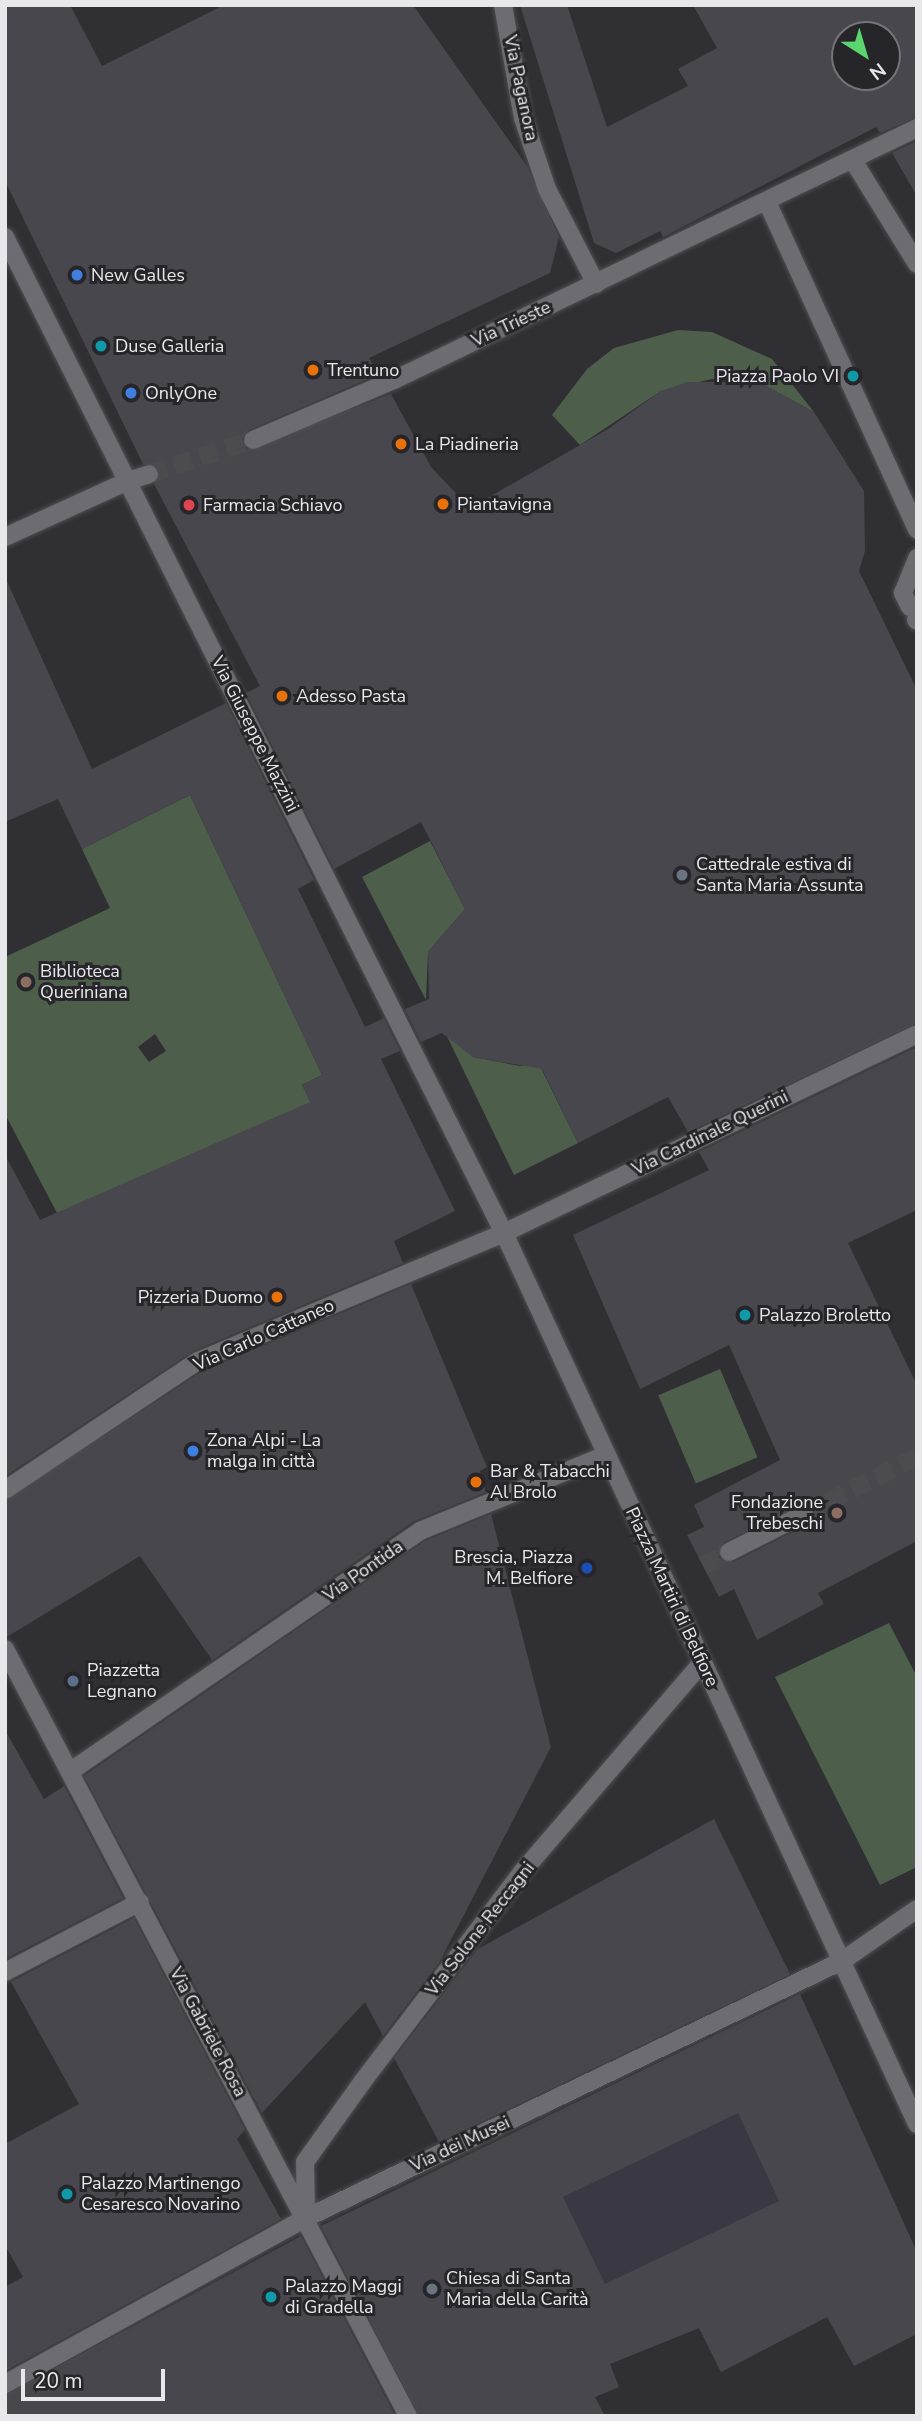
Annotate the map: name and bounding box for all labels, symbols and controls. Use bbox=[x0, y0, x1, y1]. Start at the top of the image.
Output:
north arrow bbox=[831, 21, 901, 91]
street label: Via Paganora bbox=[499, 33, 543, 143]
text: N bbox=[864, 57, 891, 86]
place label: New Galles bbox=[91, 264, 185, 286]
marker: New Galles bbox=[69, 267, 85, 283]
street label: Via Trieste bbox=[468, 296, 554, 352]
place label: Duse Galleria bbox=[115, 335, 224, 357]
marker: Duse Galleria bbox=[93, 338, 109, 354]
place label: Trentuno bbox=[327, 359, 399, 381]
marker: Trentuno bbox=[305, 362, 321, 378]
place label: Piazza Paolo VI bbox=[716, 365, 839, 387]
marker: Piazza Paolo VI bbox=[845, 368, 861, 384]
place label: OnlyOne bbox=[145, 382, 217, 404]
marker: OnlyOne bbox=[123, 385, 139, 401]
place label: La Piadineria bbox=[415, 433, 519, 455]
marker: La Piadineria bbox=[393, 436, 409, 452]
place label: Piantavigna bbox=[457, 493, 552, 515]
place label: Farmacia Schiavo bbox=[203, 494, 343, 516]
marker: Piantavigna bbox=[435, 496, 451, 512]
marker: Farmacia Schiavo bbox=[181, 497, 197, 513]
street label: Via Giuseppe Mazzini bbox=[206, 653, 304, 815]
place label: Adesso Pasta bbox=[296, 685, 406, 707]
marker: Adesso Pasta bbox=[274, 688, 290, 704]
place label: Cattedrale estiva di Santa Maria Assunta bbox=[696, 854, 864, 896]
marker: Cattedrale estiva di Santa Maria Assunta bbox=[674, 867, 690, 883]
place label: Biblioteca Queriniana bbox=[40, 961, 128, 1004]
marker: Biblioteca Queriniana bbox=[18, 974, 34, 990]
street label: Via Cardinale Querini bbox=[629, 1086, 791, 1180]
place label: Pizzeria Duomo bbox=[138, 1286, 263, 1308]
marker: Pizzeria Duomo bbox=[269, 1289, 285, 1305]
street label: Via Carlo Cattaneo bbox=[190, 1294, 338, 1376]
place label: Palazzo Broletto bbox=[759, 1304, 891, 1326]
marker: Palazzo Broletto bbox=[737, 1307, 753, 1323]
place label: Zona Alpi - La malga in città bbox=[207, 1430, 321, 1472]
marker: Zona Alpi - La malga in città bbox=[185, 1443, 201, 1459]
place label: Bar & Tabacchi Al Brolo bbox=[490, 1461, 610, 1504]
marker: Bar & Tabacchi Al Brolo bbox=[468, 1474, 484, 1490]
place label: Fondazione Trebeschi bbox=[731, 1492, 823, 1534]
street label: Piazza Martiri di Belfiore bbox=[621, 1504, 723, 1690]
marker: Fondazione Trebeschi bbox=[829, 1505, 845, 1521]
street label: Via Pontida bbox=[319, 1536, 407, 1606]
place label: Brescia, Piazza M. Belfiore bbox=[454, 1547, 573, 1590]
marker: Brescia, Piazza M. Belfiore bbox=[579, 1560, 595, 1576]
place label: Piazzetta Legnano bbox=[87, 1660, 160, 1702]
marker: Piazzetta Legnano bbox=[65, 1673, 81, 1689]
street label: Via Solone Reccagni bbox=[421, 1858, 539, 2000]
street label: Via Gabriele Rosa bbox=[165, 1964, 251, 2100]
street label: Via dei Musei bbox=[407, 2111, 513, 2177]
place label: Palazzo Martinengo Cesaresco Novarino bbox=[81, 2173, 240, 2216]
marker: Palazzo Martinengo Cesaresco Novarino bbox=[59, 2186, 75, 2202]
place label: Chiesa di Santa Maria della Carità bbox=[446, 2268, 588, 2310]
place label: Palazzo Maggi di Gradella bbox=[285, 2276, 402, 2318]
marker: Chiesa di Santa Maria della Carità bbox=[424, 2281, 440, 2297]
marker: Palazzo Maggi di Gradella bbox=[263, 2289, 279, 2305]
scale bar bbox=[24, 2354, 168, 2398]
text: 20 m bbox=[34, 2367, 83, 2395]

